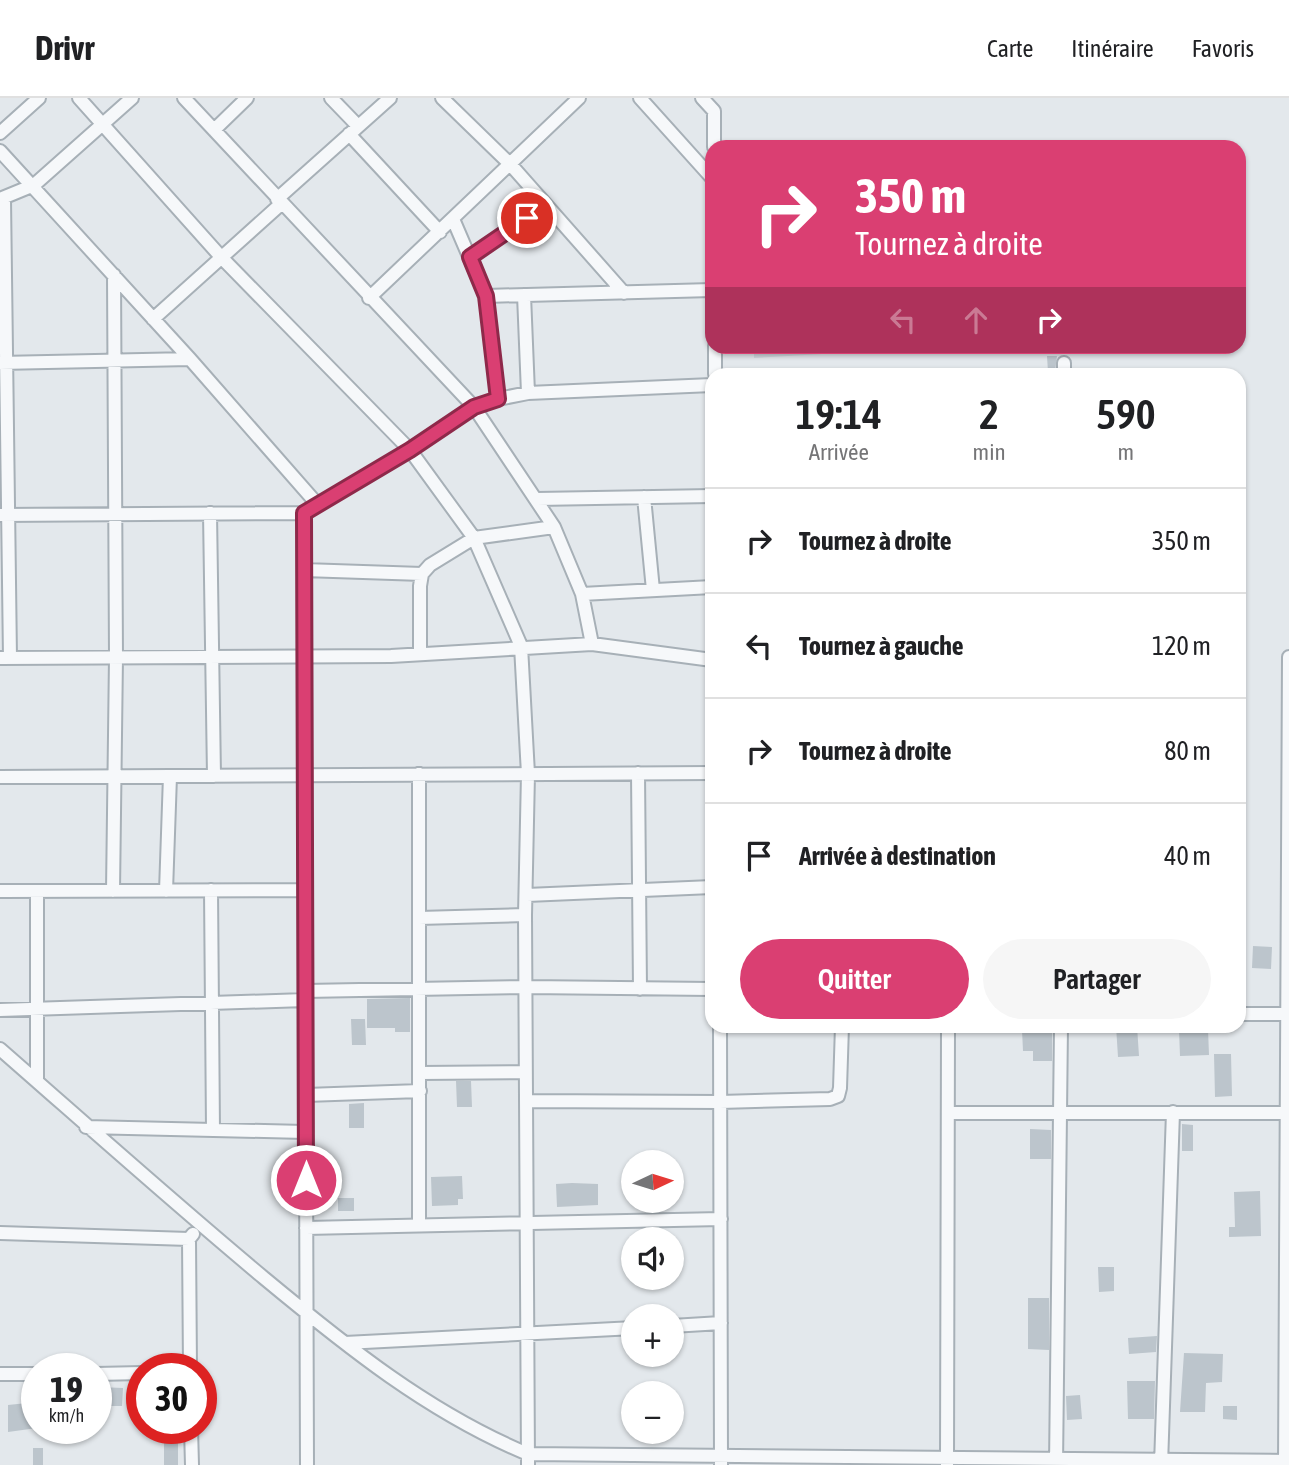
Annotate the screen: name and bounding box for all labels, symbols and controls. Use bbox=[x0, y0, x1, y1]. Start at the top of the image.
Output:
text: Drivr bbox=[35, 29, 94, 67]
text: Carte bbox=[987, 35, 1033, 62]
text: Itinéraire bbox=[1071, 35, 1154, 62]
text: Favoris bbox=[1192, 35, 1254, 62]
text: 350 m bbox=[855, 167, 966, 223]
icon: right bbox=[740, 168, 831, 259]
pin bbox=[497, 188, 557, 248]
icon: arrive bbox=[508, 199, 546, 237]
text: Tournez à droite bbox=[855, 225, 1043, 262]
icon: left bbox=[884, 301, 922, 339]
icon: ahead bbox=[957, 301, 995, 339]
icon: right bbox=[1030, 301, 1068, 339]
text: 19:14 bbox=[796, 390, 882, 438]
text: 2 bbox=[979, 390, 999, 438]
text: 590 bbox=[1096, 390, 1155, 438]
text: Arrivée bbox=[809, 439, 869, 465]
text: min bbox=[973, 439, 1006, 465]
text: m bbox=[1118, 439, 1134, 465]
icon: right bbox=[740, 522, 778, 560]
text: Tournez à droite bbox=[799, 526, 952, 556]
text: 350 m bbox=[1152, 526, 1211, 556]
icon: left bbox=[740, 627, 778, 665]
text: Tournez à gauche bbox=[799, 631, 964, 661]
text: 120 m bbox=[1152, 631, 1211, 661]
icon: right bbox=[740, 732, 778, 770]
text: Tournez à droite bbox=[799, 736, 952, 766]
text: 80 m bbox=[1164, 736, 1211, 766]
icon: arrive bbox=[740, 837, 778, 875]
text: Arrivée à destination bbox=[799, 841, 996, 871]
text: 40 m bbox=[1164, 841, 1211, 871]
button: Quitter bbox=[740, 939, 969, 1019]
button: Partager bbox=[983, 939, 1211, 1019]
position arrow bbox=[269, 1143, 343, 1217]
north arrow bbox=[621, 1150, 684, 1213]
map controls bbox=[621, 1150, 684, 1444]
button: sound bbox=[621, 1227, 684, 1290]
button: + bbox=[621, 1304, 684, 1367]
speed limit sign: 30 bbox=[126, 1353, 217, 1444]
text: 19 bbox=[50, 1369, 83, 1409]
button: − bbox=[621, 1381, 684, 1444]
text: km/h bbox=[49, 1405, 84, 1426]

